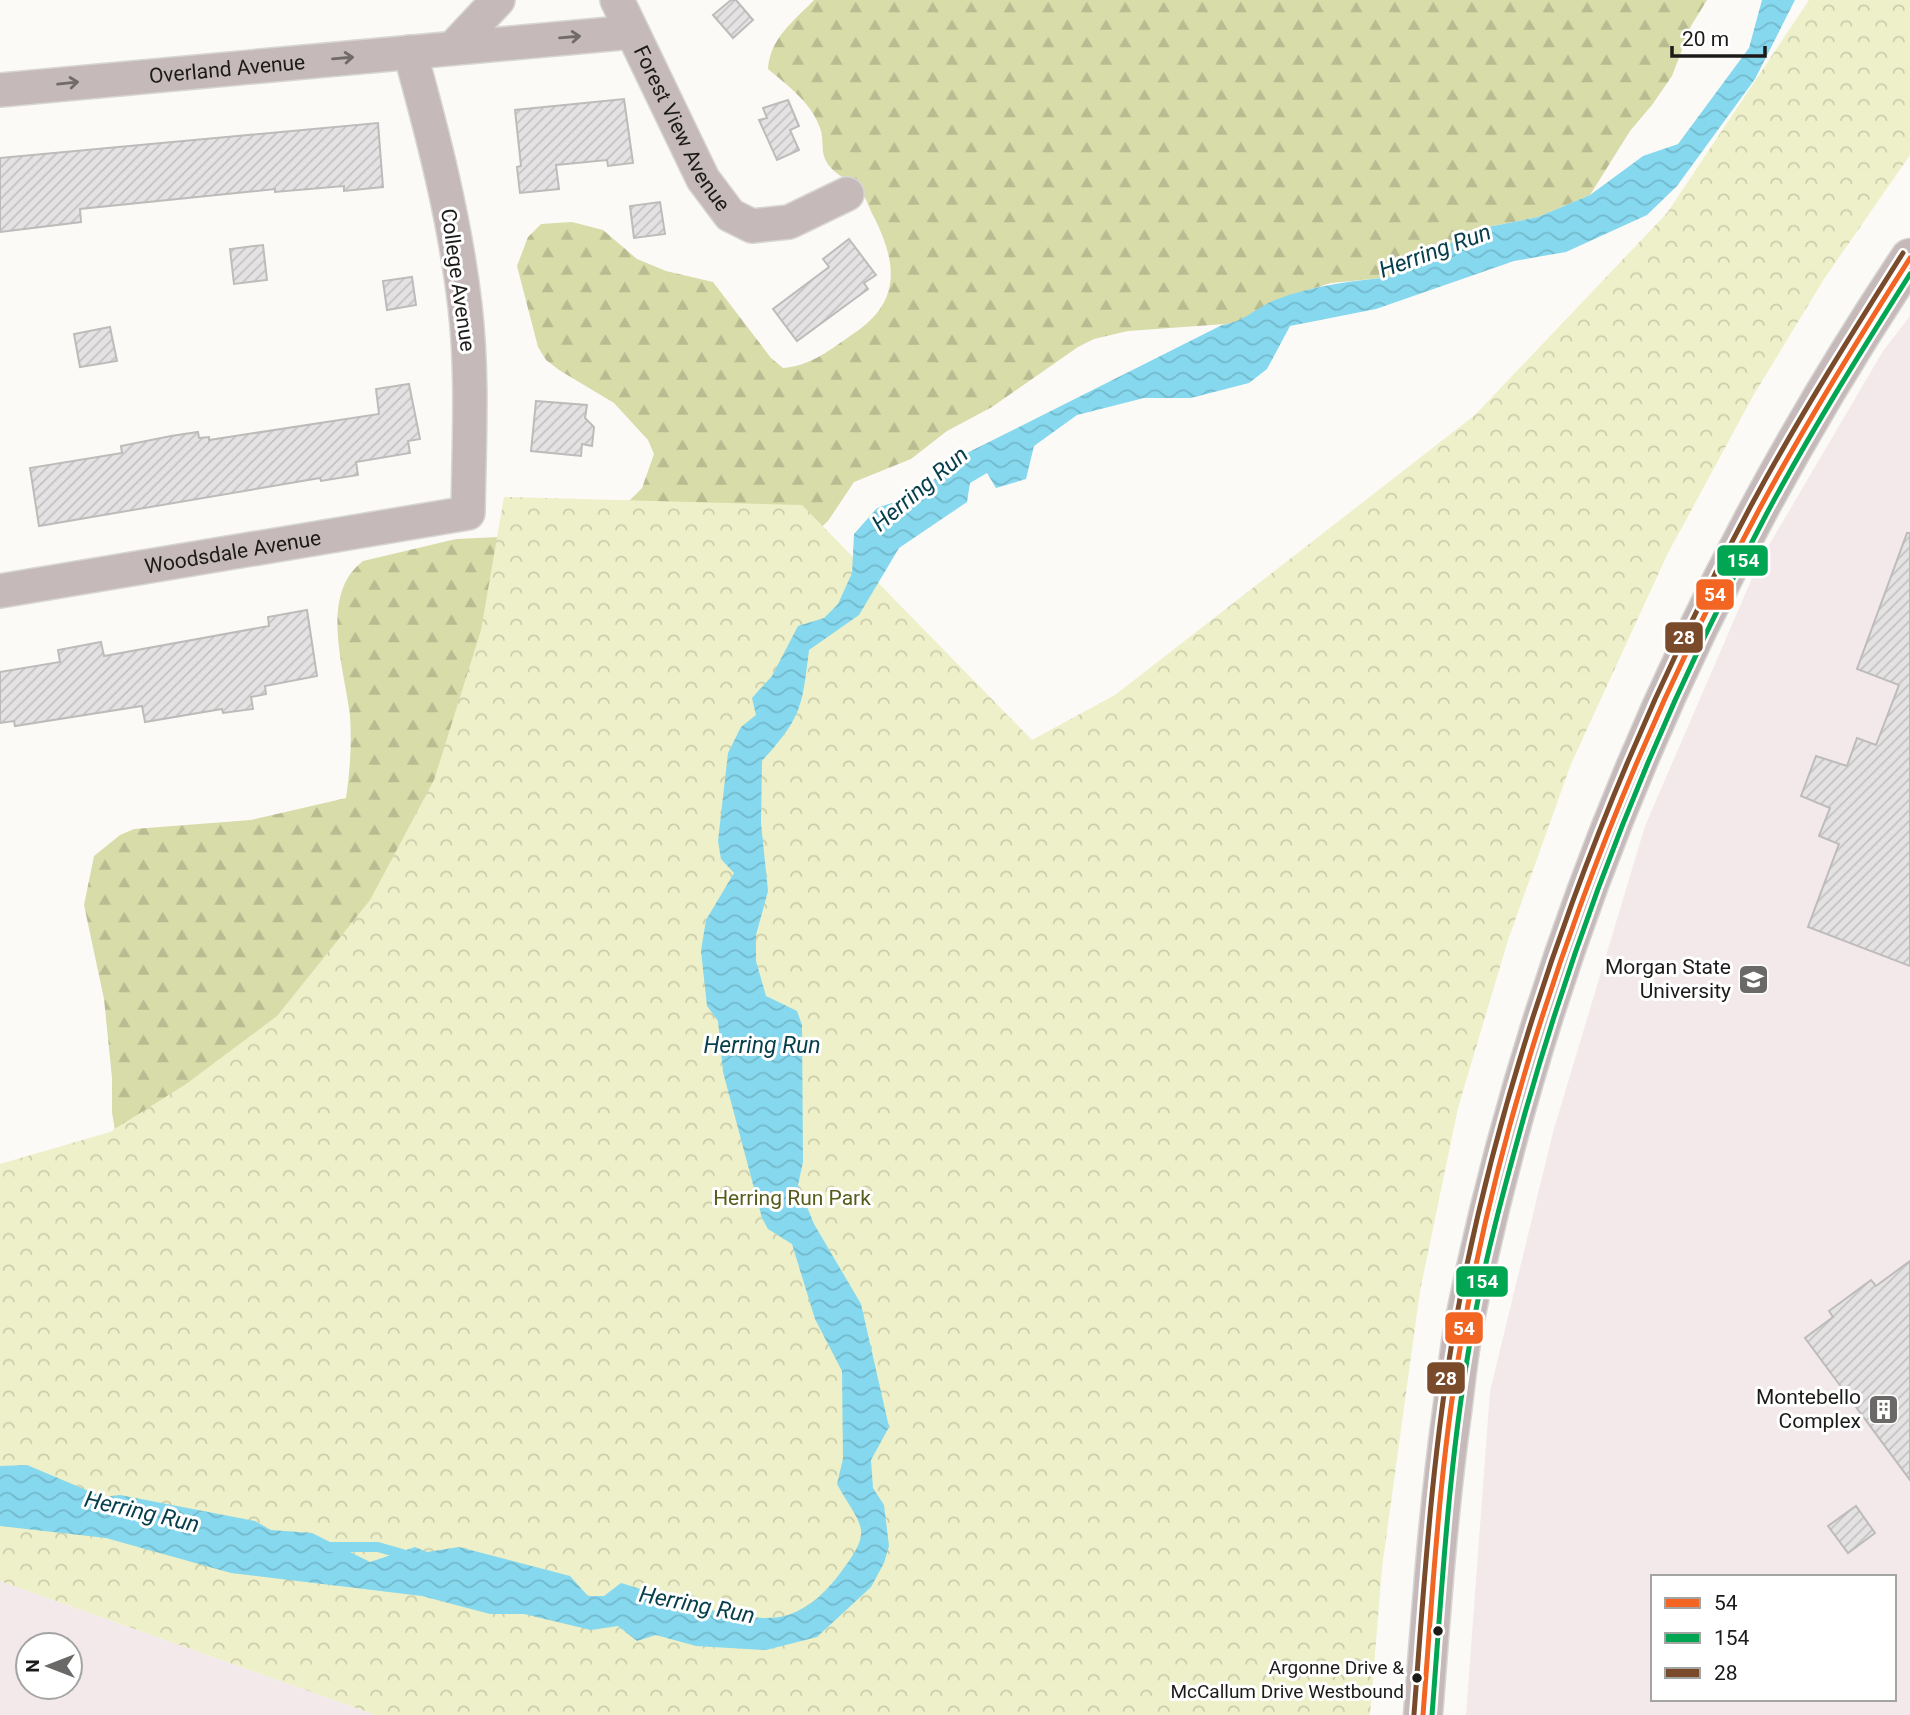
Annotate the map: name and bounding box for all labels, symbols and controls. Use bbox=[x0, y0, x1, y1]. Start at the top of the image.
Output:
scale bar bbox=[1672, 14, 1765, 58]
text: 20 m bbox=[1682, 27, 1729, 51]
one-way arrow bbox=[558, 30, 581, 43]
street label: Forest View Avenue bbox=[629, 42, 735, 216]
street label: Overland Avenue bbox=[148, 50, 306, 88]
one-way arrow bbox=[331, 51, 354, 64]
one-way arrow bbox=[56, 76, 79, 89]
street label: College Avenue bbox=[436, 207, 480, 353]
water label: Herring Run bbox=[1375, 218, 1495, 284]
water label: Herring Run bbox=[866, 441, 974, 537]
street label: Woodsdale Avenue bbox=[143, 526, 323, 579]
line badge: 154 bbox=[1716, 544, 1769, 577]
text: 154 bbox=[1727, 549, 1759, 572]
line badge: 54 bbox=[1695, 578, 1735, 611]
text: 54 bbox=[1704, 583, 1726, 606]
line badge: 28 bbox=[1664, 621, 1704, 654]
text: 28 bbox=[1673, 626, 1695, 649]
place label: Morgan State University bbox=[1605, 955, 1731, 1003]
school or university icon: Morgan State University bbox=[1737, 962, 1771, 996]
water label: Herring Run bbox=[703, 1032, 821, 1059]
park label: Herring Run Park bbox=[713, 1186, 871, 1210]
line badge: 154 bbox=[1455, 1265, 1509, 1298]
text: 154 bbox=[1466, 1270, 1498, 1293]
line badge: 54 bbox=[1444, 1311, 1484, 1345]
text: 54 bbox=[1453, 1317, 1475, 1340]
line badge: 28 bbox=[1426, 1361, 1466, 1395]
text: 28 bbox=[1435, 1367, 1457, 1390]
place label: Montebello Complex bbox=[1756, 1385, 1861, 1433]
building icon: Montebello Complex bbox=[1867, 1392, 1901, 1426]
water label: Herring Run bbox=[82, 1486, 202, 1538]
legend bbox=[1651, 1575, 1896, 1701]
water label: Herring Run bbox=[637, 1581, 757, 1629]
text: 54 bbox=[1714, 1591, 1738, 1615]
unlabelled marker bbox=[1431, 1624, 1445, 1638]
text: 154 bbox=[1714, 1626, 1750, 1650]
north arrow bbox=[14, 1631, 84, 1701]
place label: Argonne Drive & McCallum Drive Westbound bbox=[1170, 1656, 1404, 1703]
text: N bbox=[21, 1659, 44, 1673]
text: 28 bbox=[1714, 1661, 1738, 1685]
marker: Argonne Drive & McCallum Drive Westbound bbox=[1410, 1671, 1424, 1685]

